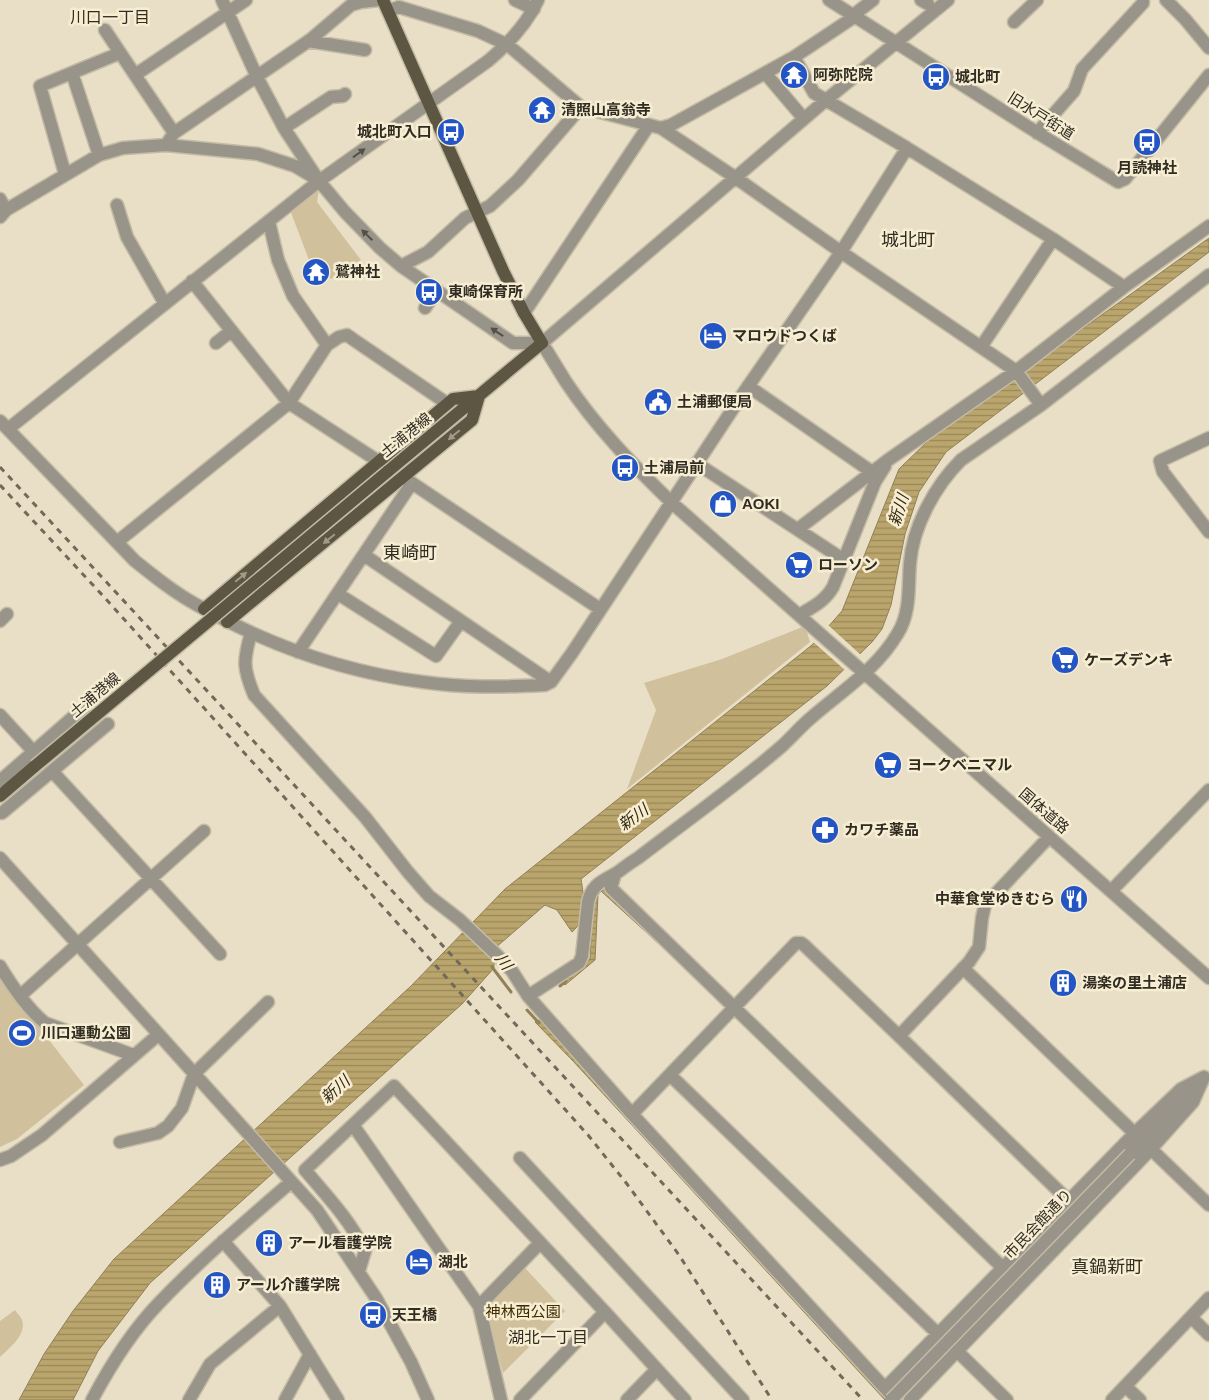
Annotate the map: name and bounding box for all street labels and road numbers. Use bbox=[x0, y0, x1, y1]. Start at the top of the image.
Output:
street label: 旧水戸街道 bbox=[1005, 88, 1078, 143]
street label: 土浦港線 bbox=[377, 409, 434, 460]
street label: 土浦港線 bbox=[66, 669, 123, 720]
street label: 国体道路 bbox=[1016, 785, 1073, 837]
street label: 市民会館通り bbox=[1000, 1185, 1075, 1262]

